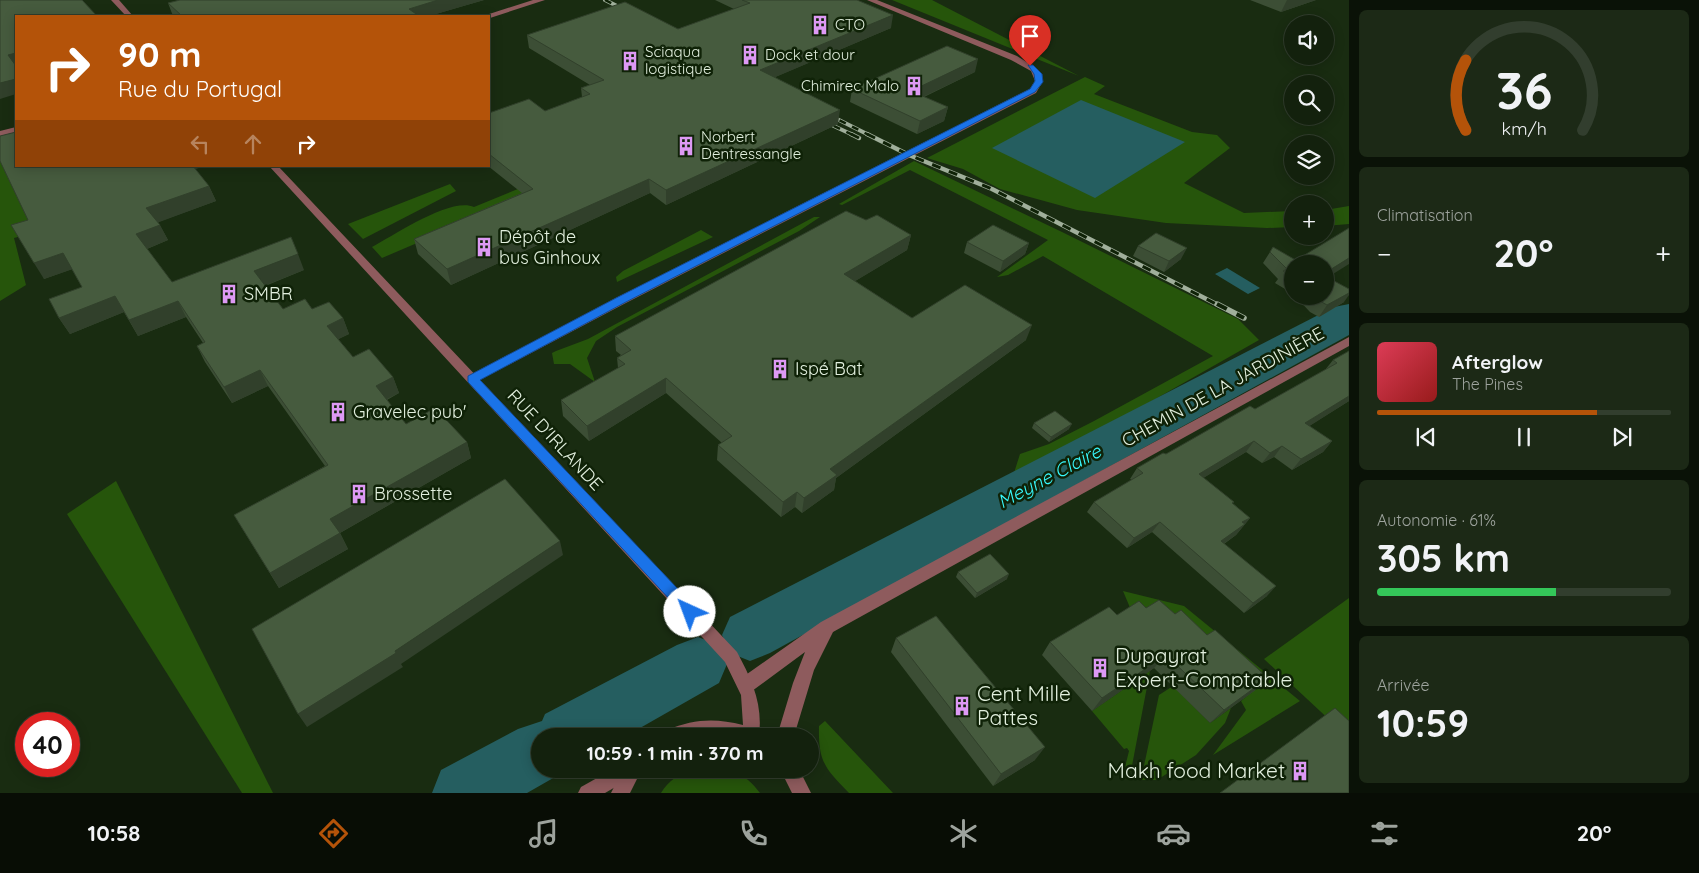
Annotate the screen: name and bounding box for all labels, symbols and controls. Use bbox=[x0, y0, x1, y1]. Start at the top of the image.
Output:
building icon: CTO bbox=[809, 14, 831, 36]
place label: CTO bbox=[835, 15, 865, 34]
pin bbox=[1009, 15, 1051, 66]
map controls bbox=[1284, 15, 1334, 305]
button: sound bbox=[1284, 15, 1334, 65]
icon: arrive bbox=[1016, 22, 1044, 50]
text: 90 m bbox=[118, 32, 201, 76]
icon: right bbox=[35, 35, 100, 100]
place label: Sciaqua logistique bbox=[645, 42, 711, 78]
building icon: Dock et dour bbox=[739, 44, 761, 66]
place label: Dock et dour bbox=[765, 45, 855, 64]
building icon: Sciaqua logistique bbox=[619, 50, 641, 72]
text: 36 bbox=[1496, 57, 1552, 122]
text: Rue du Portugal bbox=[118, 75, 282, 103]
building icon: Chimirec Malo bbox=[903, 75, 925, 97]
button: search bbox=[1284, 75, 1334, 125]
place label: Chimirec Malo bbox=[801, 76, 899, 95]
text: km/h bbox=[1501, 117, 1547, 139]
place label: Norbert Dentressangle bbox=[701, 127, 801, 163]
icon: left bbox=[186, 130, 214, 158]
icon: ahead bbox=[239, 130, 267, 158]
icon: right bbox=[292, 130, 320, 158]
building icon: Norbert Dentressangle bbox=[675, 135, 697, 157]
button: layers bbox=[1284, 135, 1334, 185]
button: + bbox=[1284, 195, 1334, 245]
text: Climatisation bbox=[1377, 205, 1473, 225]
place label: Dépôt de bus Ginhoux bbox=[499, 225, 601, 269]
text: 20° bbox=[1493, 229, 1553, 277]
building icon: Dépôt de bus Ginhoux bbox=[473, 236, 495, 258]
text: − bbox=[1377, 236, 1392, 271]
text: + bbox=[1655, 236, 1671, 271]
button: − bbox=[1284, 255, 1334, 305]
place label: SMBR bbox=[244, 282, 293, 305]
building icon: SMBR bbox=[218, 283, 240, 305]
street label: CHEMIN DE LA JARDINIÈRE bbox=[1118, 321, 1328, 452]
text: Afterglow bbox=[1452, 350, 1543, 374]
place label: Ispé Bat bbox=[795, 357, 863, 380]
building icon: Ispé Bat bbox=[769, 358, 791, 380]
text: The Pines bbox=[1452, 374, 1523, 394]
street label: RUE D'IRLANDE bbox=[502, 384, 608, 495]
place label: Gravelec pub' bbox=[353, 400, 466, 423]
building icon: Gravelec pub' bbox=[327, 401, 349, 423]
icon: previous bbox=[1412, 423, 1440, 451]
icon: pause bbox=[1510, 423, 1538, 451]
icon: next bbox=[1608, 423, 1636, 451]
water label: Meyne Claire bbox=[993, 438, 1106, 513]
place label: Brossette bbox=[374, 482, 452, 505]
building icon: Brossette bbox=[348, 483, 370, 505]
text: Autonomie · 61% bbox=[1377, 510, 1496, 530]
text: 305 km bbox=[1377, 534, 1510, 582]
position arrow bbox=[663, 585, 715, 637]
place label: Dupayrat Expert-Comptable bbox=[1115, 642, 1292, 692]
building icon: Dupayrat Expert-Comptable bbox=[1089, 657, 1111, 679]
text: Arrivée bbox=[1377, 675, 1430, 695]
place label: Cent Mille Pattes bbox=[977, 680, 1071, 730]
building icon: Cent Mille Pattes bbox=[951, 695, 973, 717]
text: 10:59 bbox=[1377, 699, 1469, 747]
speed limit sign: 40 bbox=[15, 712, 80, 777]
text: 10:59 · 1 min · 370 m bbox=[587, 741, 763, 765]
place label: Makh food Market bbox=[1108, 757, 1285, 783]
building icon: Makh food Market bbox=[1289, 760, 1311, 782]
icon: directions bbox=[316, 816, 351, 851]
icon: music bbox=[526, 816, 561, 851]
icon: phone bbox=[736, 816, 771, 851]
icon: climate bbox=[946, 816, 981, 851]
icon: car bbox=[1156, 816, 1191, 851]
icon: filters bbox=[1367, 816, 1402, 851]
text: 10:58 bbox=[88, 819, 140, 847]
text: 20° bbox=[1577, 819, 1611, 847]

